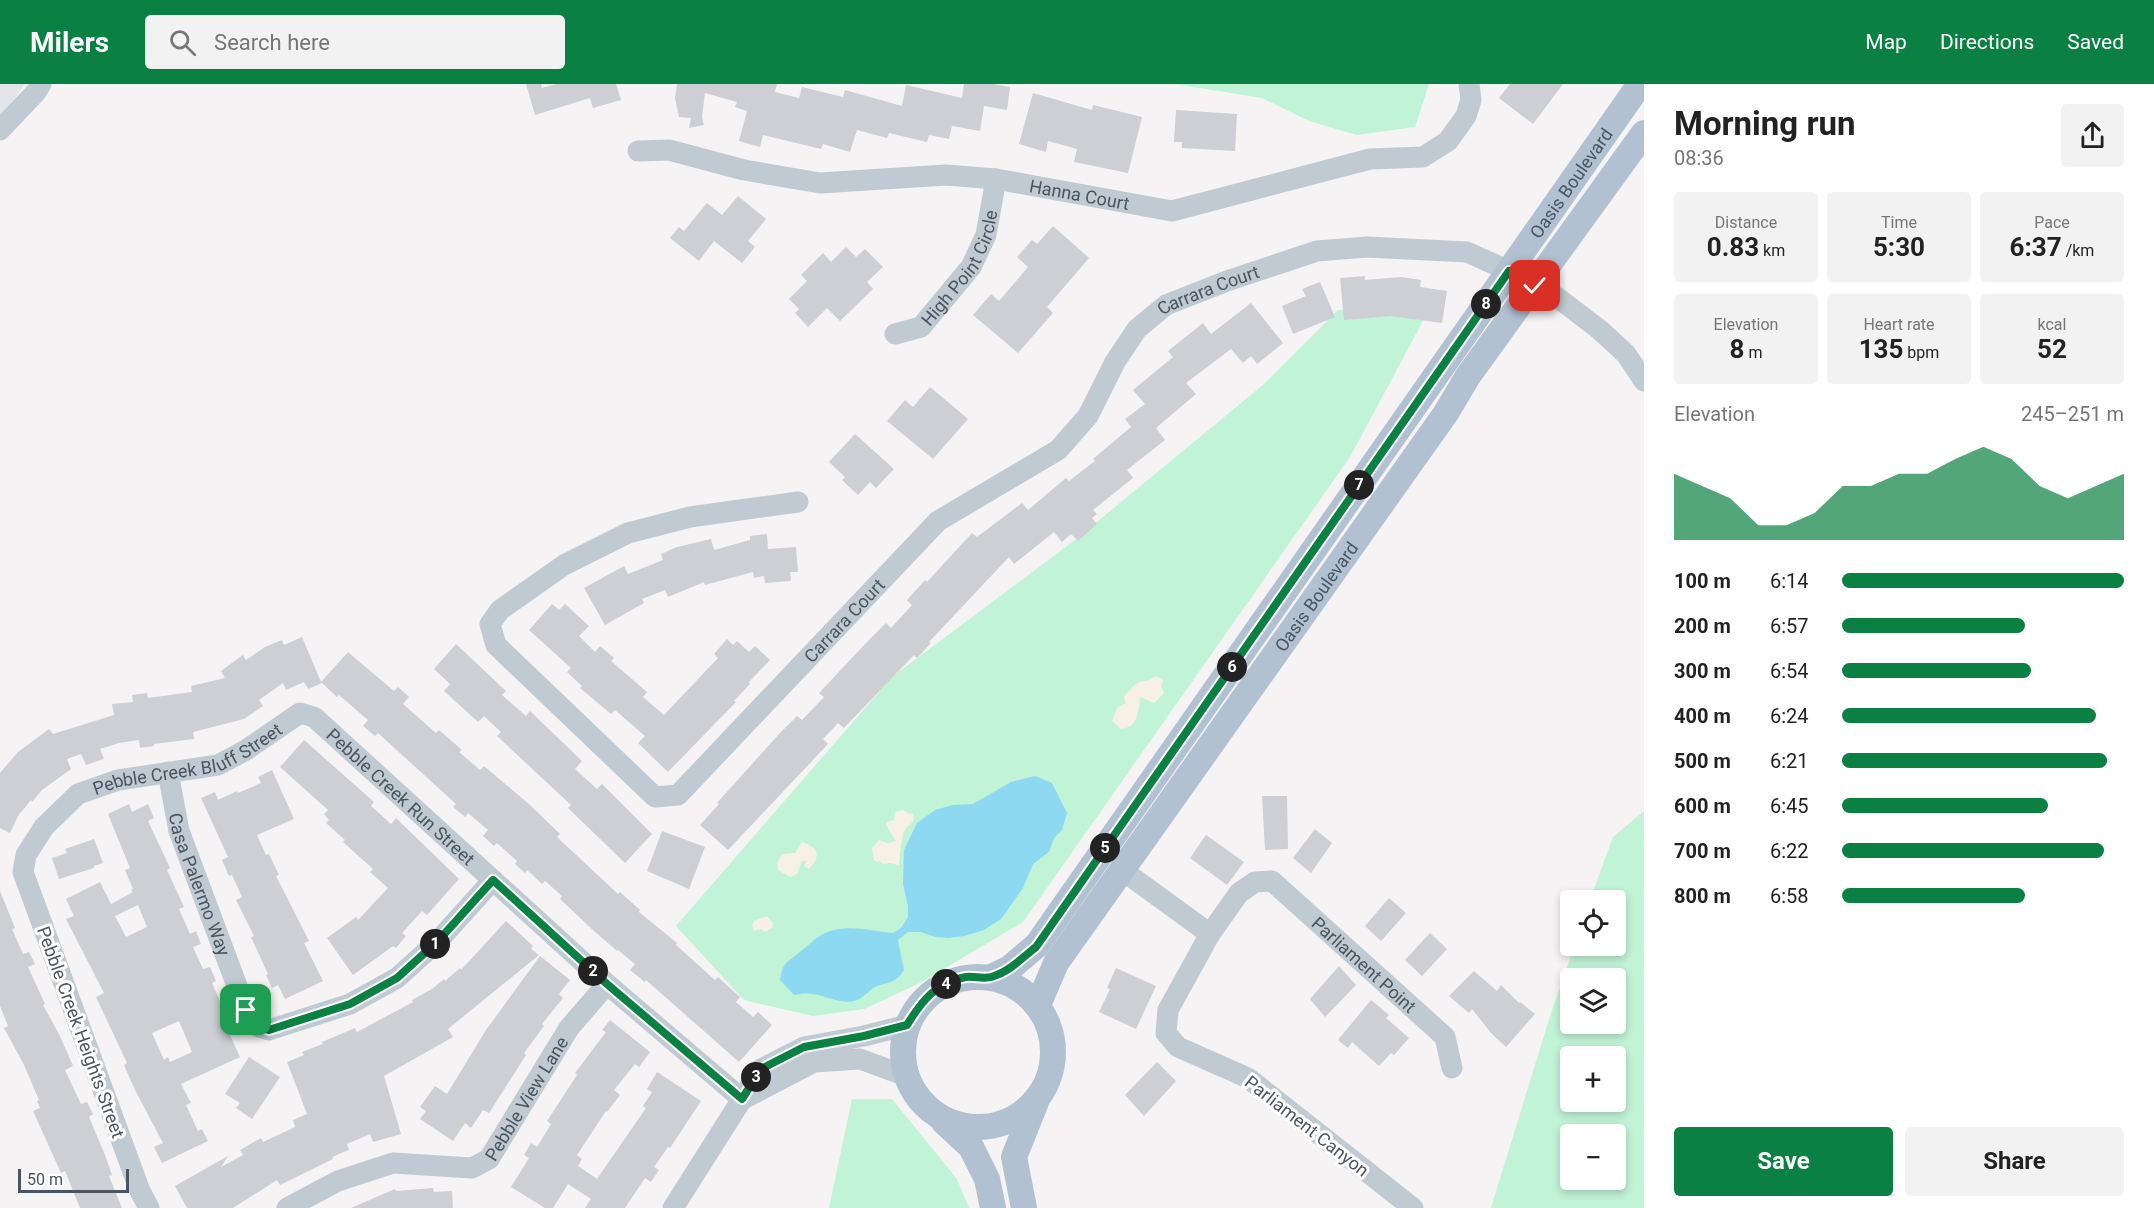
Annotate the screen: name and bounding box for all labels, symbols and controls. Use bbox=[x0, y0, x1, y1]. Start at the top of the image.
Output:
search box bbox=[145, 15, 565, 69]
text: Milers bbox=[30, 26, 109, 59]
icon: search bbox=[166, 26, 199, 59]
text: Search here bbox=[214, 30, 330, 55]
text: Map bbox=[1865, 30, 1907, 54]
text: Directions bbox=[1940, 30, 2034, 54]
text: Saved bbox=[2067, 30, 2124, 54]
text: Morning run bbox=[1674, 104, 1855, 143]
button: share bbox=[2061, 104, 2124, 167]
street label: Oasis Boulevard bbox=[1525, 124, 1616, 242]
text: 08:36 bbox=[1674, 146, 1724, 170]
street label: Hanna Court bbox=[1028, 175, 1131, 214]
street label: High Point Circle bbox=[916, 208, 1001, 330]
text: Distance bbox=[1715, 213, 1777, 232]
text: Time bbox=[1881, 213, 1917, 232]
text: Pace bbox=[2034, 213, 2070, 232]
text: 0.83 bbox=[1707, 232, 1759, 262]
text: 5:30 bbox=[1873, 232, 1925, 262]
text: 6:37 bbox=[2010, 232, 2062, 262]
text: km bbox=[1759, 241, 1785, 260]
text: /km bbox=[2062, 241, 2094, 260]
pin bbox=[1509, 260, 1560, 311]
street label: Carrara Court bbox=[1152, 261, 1262, 319]
icon: check bbox=[1518, 269, 1551, 302]
pin: 8 bbox=[1471, 289, 1501, 319]
text: 8 bbox=[1481, 294, 1491, 313]
text: Elevation bbox=[1714, 315, 1778, 334]
text: Heart rate bbox=[1863, 315, 1935, 334]
text: kcal bbox=[2038, 315, 2066, 334]
text: 8 bbox=[1730, 334, 1744, 364]
text: 135 bbox=[1859, 334, 1903, 364]
text: 52 bbox=[2037, 334, 2067, 364]
text: m bbox=[1744, 343, 1762, 362]
text: bpm bbox=[1903, 343, 1939, 362]
text: Elevation bbox=[1674, 402, 1755, 426]
text: 245–251 m bbox=[2021, 402, 2124, 426]
pin: 7 bbox=[1344, 470, 1374, 500]
text: 7 bbox=[1354, 475, 1364, 494]
street label: Oasis Boulevard bbox=[1270, 538, 1362, 655]
text: 100 m bbox=[1674, 569, 1731, 593]
text: 6:14 bbox=[1770, 569, 1809, 593]
street label: Carrara Court bbox=[799, 574, 889, 666]
text: 200 m bbox=[1674, 614, 1731, 638]
text: 6:57 bbox=[1770, 614, 1809, 638]
pin: 6 bbox=[1217, 652, 1247, 682]
text: 6 bbox=[1227, 657, 1237, 676]
text: 300 m bbox=[1674, 659, 1731, 683]
text: 6:54 bbox=[1770, 659, 1809, 683]
text: 400 m bbox=[1674, 704, 1731, 728]
text: 6:24 bbox=[1770, 704, 1809, 728]
street label: Pebble Creek Bluff Street bbox=[90, 718, 286, 799]
street label: Pebble Creek Run Street bbox=[323, 724, 479, 869]
text: 500 m bbox=[1674, 749, 1731, 773]
text: 6:21 bbox=[1770, 749, 1809, 773]
text: 600 m bbox=[1674, 794, 1731, 818]
text: 6:45 bbox=[1770, 794, 1809, 818]
street label: Casa Palermo Way bbox=[165, 811, 235, 959]
pin: 5 bbox=[1090, 833, 1120, 863]
text: 5 bbox=[1100, 838, 1110, 857]
text: 700 m bbox=[1674, 839, 1731, 863]
text: 6:22 bbox=[1770, 839, 1809, 863]
text: 800 m bbox=[1674, 884, 1731, 908]
text: 6:58 bbox=[1770, 884, 1809, 908]
map controls bbox=[1560, 890, 1626, 1190]
button: locate bbox=[1560, 890, 1626, 956]
street label: Parliament Point bbox=[1308, 912, 1421, 1017]
street label: Pebble Creek Heights Street bbox=[33, 923, 129, 1141]
pin: 1 bbox=[420, 929, 450, 959]
text: 1 bbox=[430, 934, 440, 953]
pin: 2 bbox=[578, 956, 608, 986]
text: 2 bbox=[588, 961, 598, 980]
button: layers bbox=[1560, 968, 1626, 1034]
pin: 4 bbox=[931, 969, 961, 999]
text: 4 bbox=[941, 974, 951, 993]
pin bbox=[220, 984, 271, 1035]
icon: arrive bbox=[229, 993, 262, 1026]
street label: Pebble View Lane bbox=[480, 1032, 572, 1164]
button: + bbox=[1560, 1046, 1626, 1112]
pin: 3 bbox=[741, 1062, 771, 1092]
text: 3 bbox=[751, 1067, 761, 1086]
street label: Parliament Canyon bbox=[1241, 1071, 1373, 1181]
button: − bbox=[1560, 1124, 1626, 1190]
button: Save bbox=[1674, 1127, 1893, 1196]
button: Share bbox=[1905, 1127, 2124, 1196]
scale bar bbox=[18, 1166, 129, 1194]
text: 50 m bbox=[27, 1170, 63, 1189]

